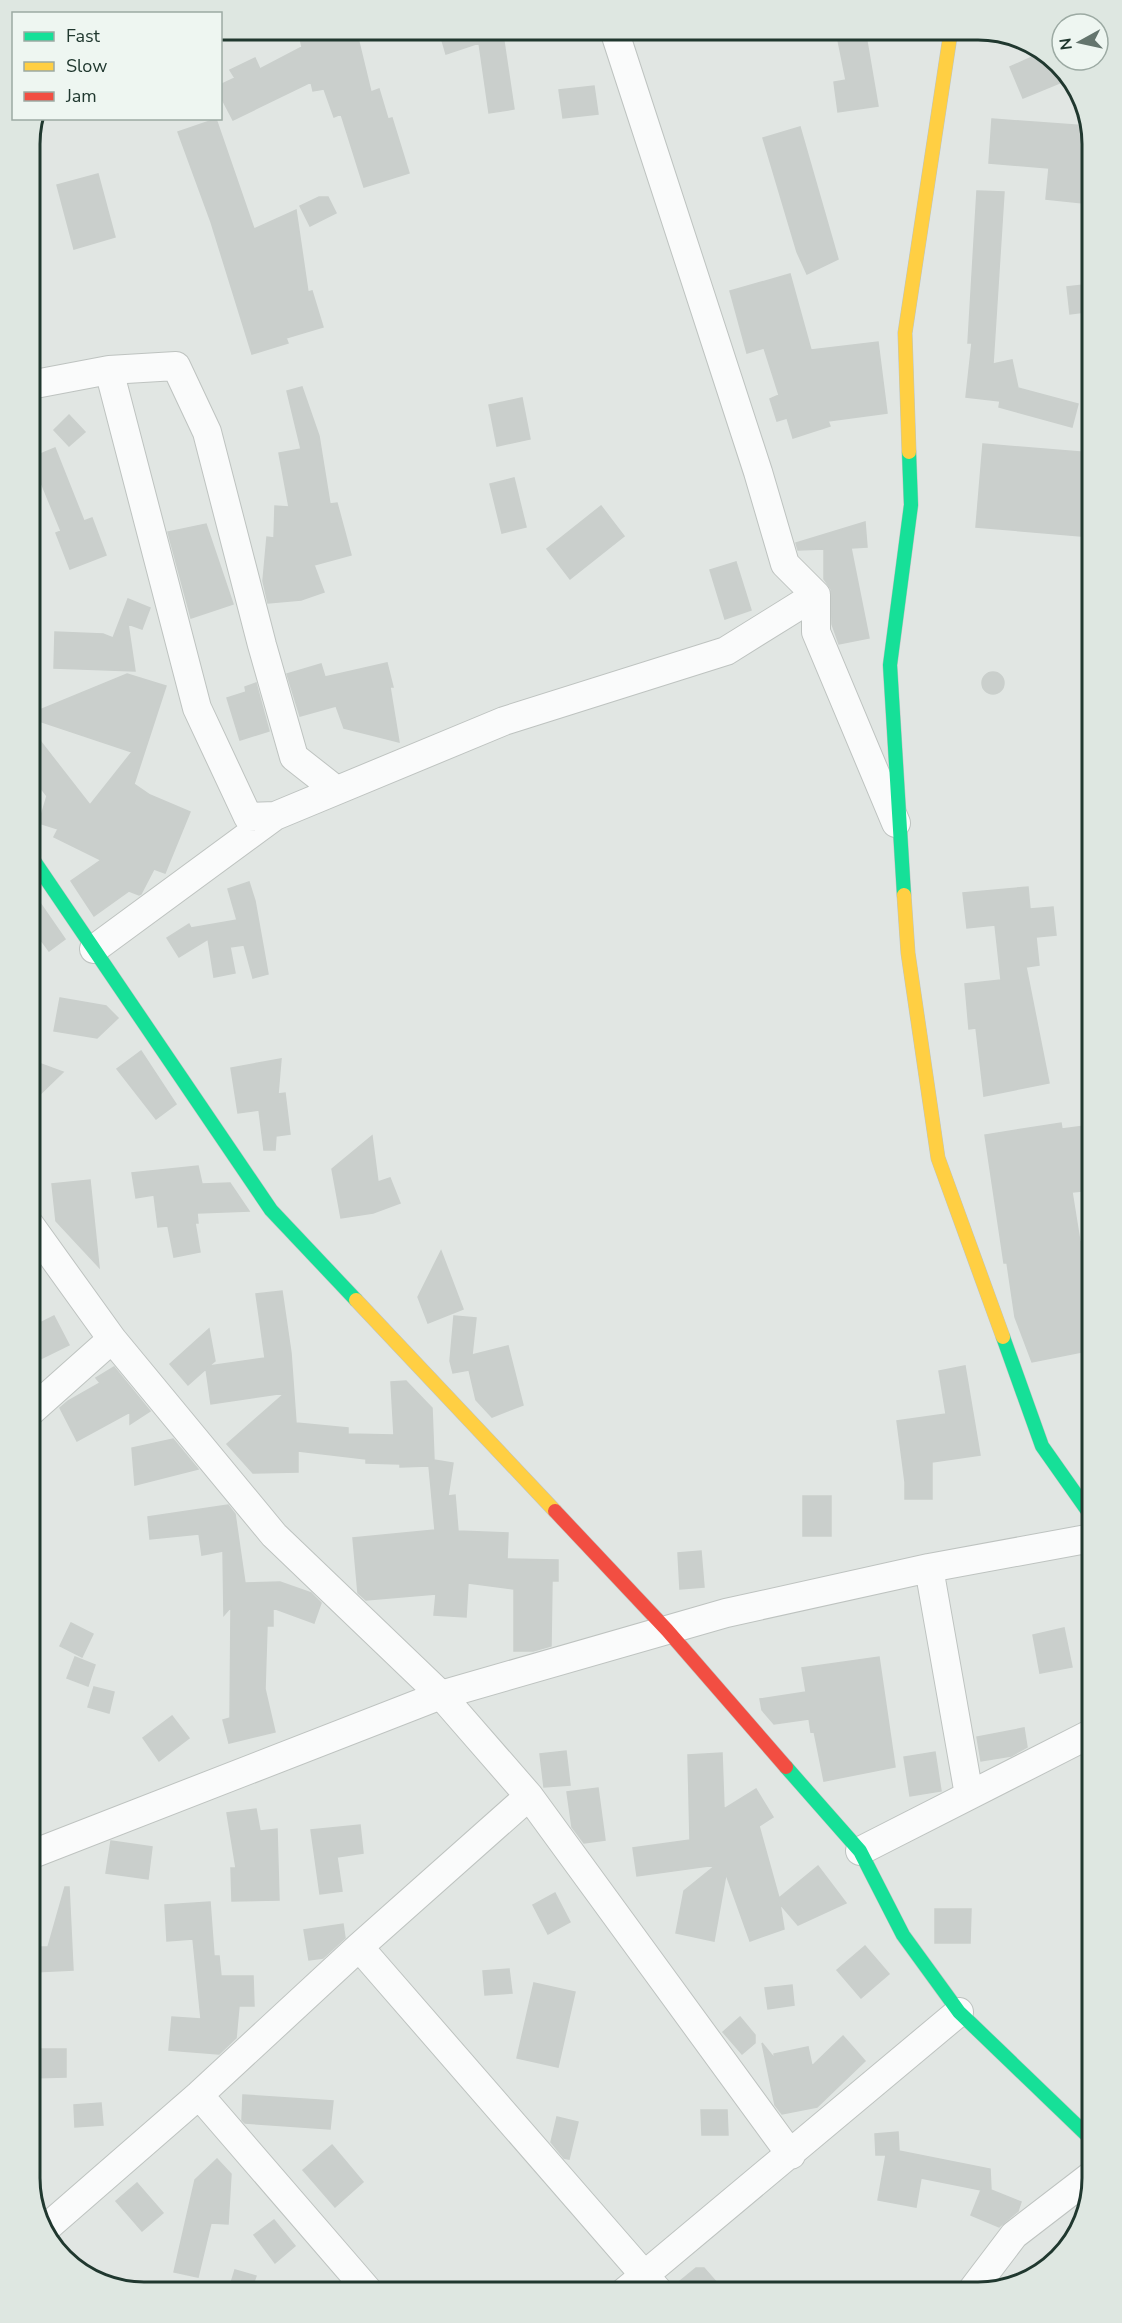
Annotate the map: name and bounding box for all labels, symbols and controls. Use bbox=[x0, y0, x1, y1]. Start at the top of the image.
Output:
legend bbox=[12, 12, 222, 120]
north arrow bbox=[1050, 12, 1110, 72]
text: Fast bbox=[66, 24, 101, 48]
text: N bbox=[1054, 36, 1078, 51]
text: Slow bbox=[66, 54, 107, 78]
text: Jam bbox=[65, 84, 97, 108]

